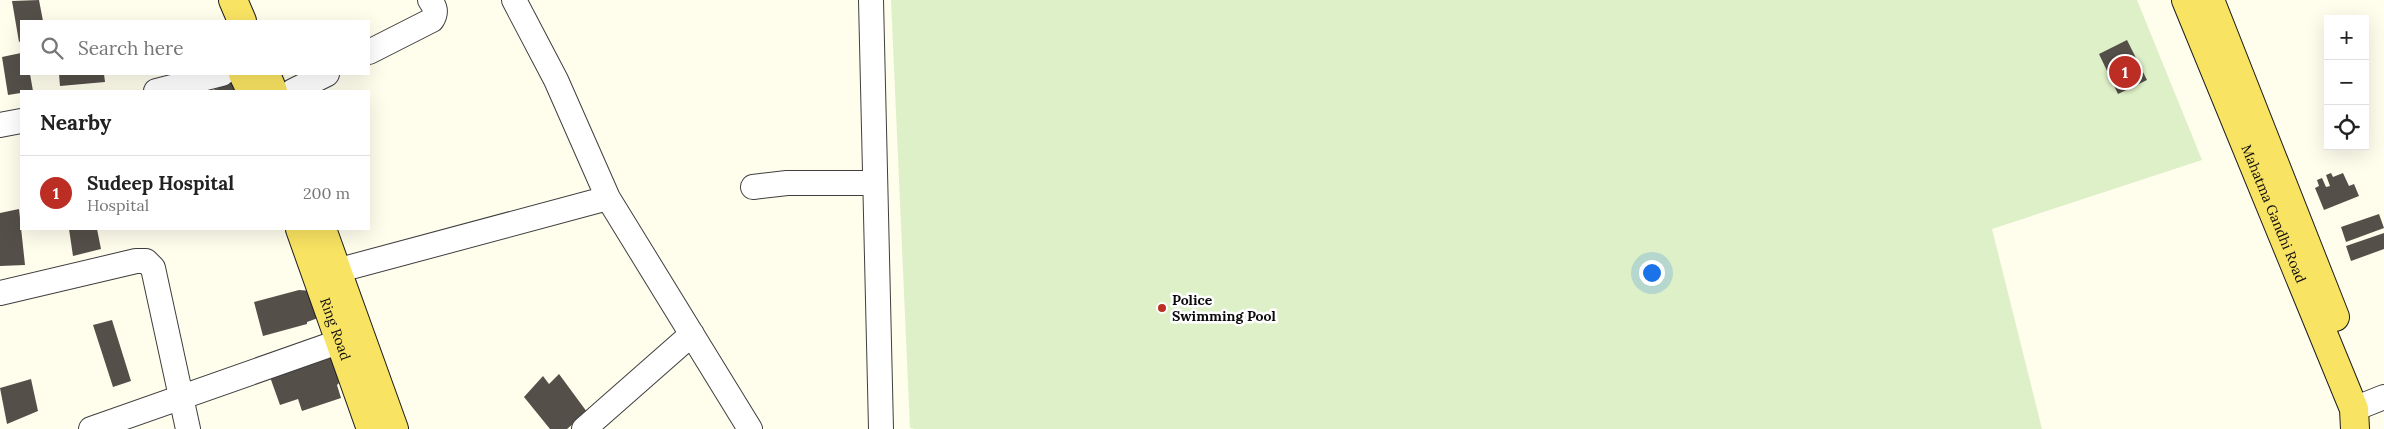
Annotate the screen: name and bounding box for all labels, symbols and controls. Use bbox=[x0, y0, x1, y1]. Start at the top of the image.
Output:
map controls bbox=[2324, 15, 2369, 150]
button: + bbox=[2324, 15, 2369, 60]
search box bbox=[20, 20, 370, 75]
icon: search bbox=[38, 34, 66, 62]
text: Search here bbox=[78, 36, 184, 60]
pin: 1 bbox=[2109, 53, 2141, 91]
button: − bbox=[2324, 60, 2369, 105]
button: locate bbox=[2324, 105, 2369, 150]
text: Nearby bbox=[40, 109, 111, 136]
street label: Mahatma Gandhi Road bbox=[2237, 142, 2310, 285]
text: Sudeep Hospital bbox=[87, 171, 234, 195]
text: 1 bbox=[53, 183, 59, 203]
text: 200 m bbox=[303, 183, 350, 203]
text: Hospital bbox=[87, 195, 149, 215]
your location bbox=[1639, 260, 1665, 286]
place label: Police Swimming Pool bbox=[1172, 291, 1276, 325]
street label: Ring Road bbox=[316, 295, 355, 363]
marker: Police Swimming Pool bbox=[1156, 302, 1168, 314]

